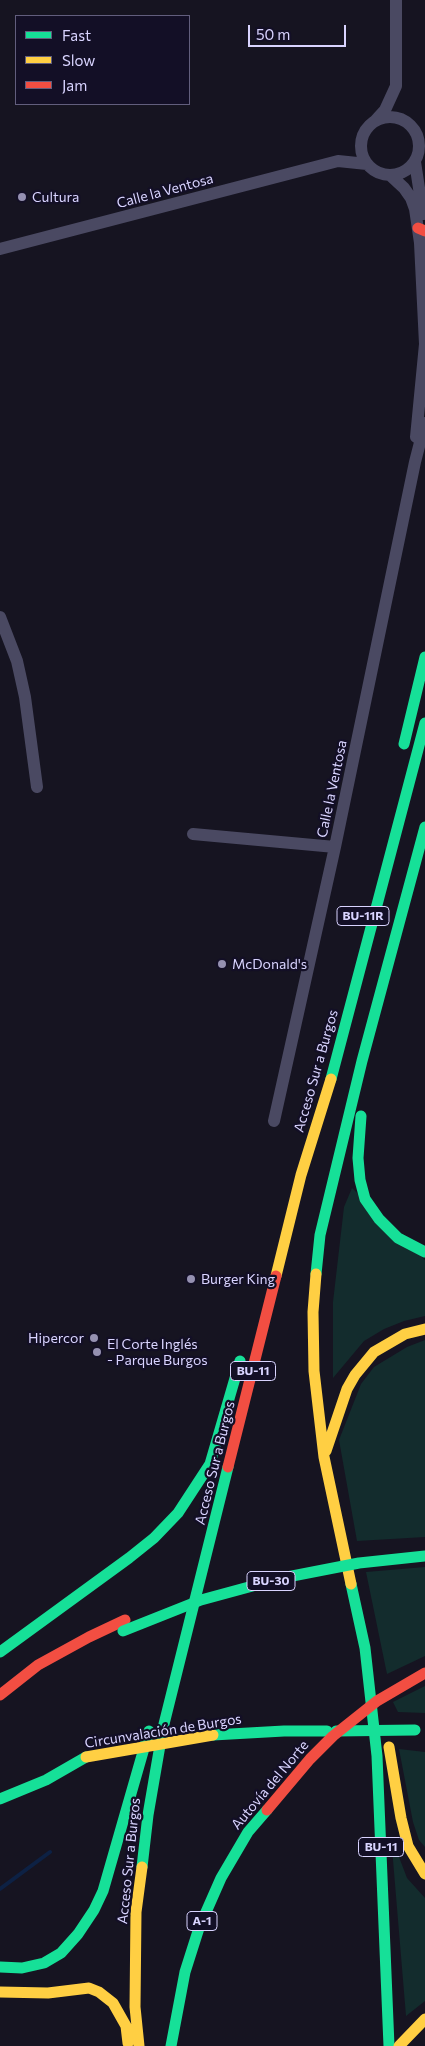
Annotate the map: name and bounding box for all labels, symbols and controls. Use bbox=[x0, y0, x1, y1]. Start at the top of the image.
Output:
legend bbox=[15, 15, 190, 105]
scale bar bbox=[250, 15, 348, 47]
text: 50 m bbox=[256, 25, 290, 43]
text: Fast bbox=[62, 26, 91, 44]
text: Slow bbox=[62, 51, 95, 69]
text: Jam bbox=[62, 76, 87, 94]
street label: Calle la Ventosa bbox=[115, 170, 215, 212]
place label: Cultura bbox=[32, 189, 79, 205]
marker: Cultura bbox=[16, 191, 28, 203]
street label: Calle la Ventosa bbox=[313, 739, 351, 839]
road number: BU-11R bbox=[337, 906, 389, 926]
place label: McDonald's bbox=[232, 956, 307, 972]
marker: McDonald's bbox=[216, 958, 228, 970]
street label: Acceso Sur a Burgos bbox=[290, 1008, 342, 1134]
place label: Burger King bbox=[201, 1271, 275, 1287]
marker: Burger King bbox=[185, 1273, 197, 1285]
place label: Hipercor bbox=[28, 1330, 84, 1346]
marker: Hipercor bbox=[88, 1332, 100, 1344]
place label: El Corte Inglés - Parque Burgos bbox=[107, 1336, 208, 1368]
marker: El Corte Inglés - Parque Burgos bbox=[91, 1346, 103, 1358]
road number: BU-11 bbox=[230, 1362, 276, 1380]
street label: Acceso Sur a Burgos bbox=[192, 1399, 238, 1527]
road number: BU-30 bbox=[247, 1572, 295, 1590]
street label: Circunvalación de Burgos bbox=[83, 1710, 243, 1752]
street label: Autovía del Norte bbox=[228, 1737, 312, 1833]
street label: Acceso Sur a Burgos bbox=[114, 1797, 144, 1925]
road number: BU-11 bbox=[358, 1838, 404, 1856]
road number: A-1 bbox=[187, 1912, 217, 1930]

